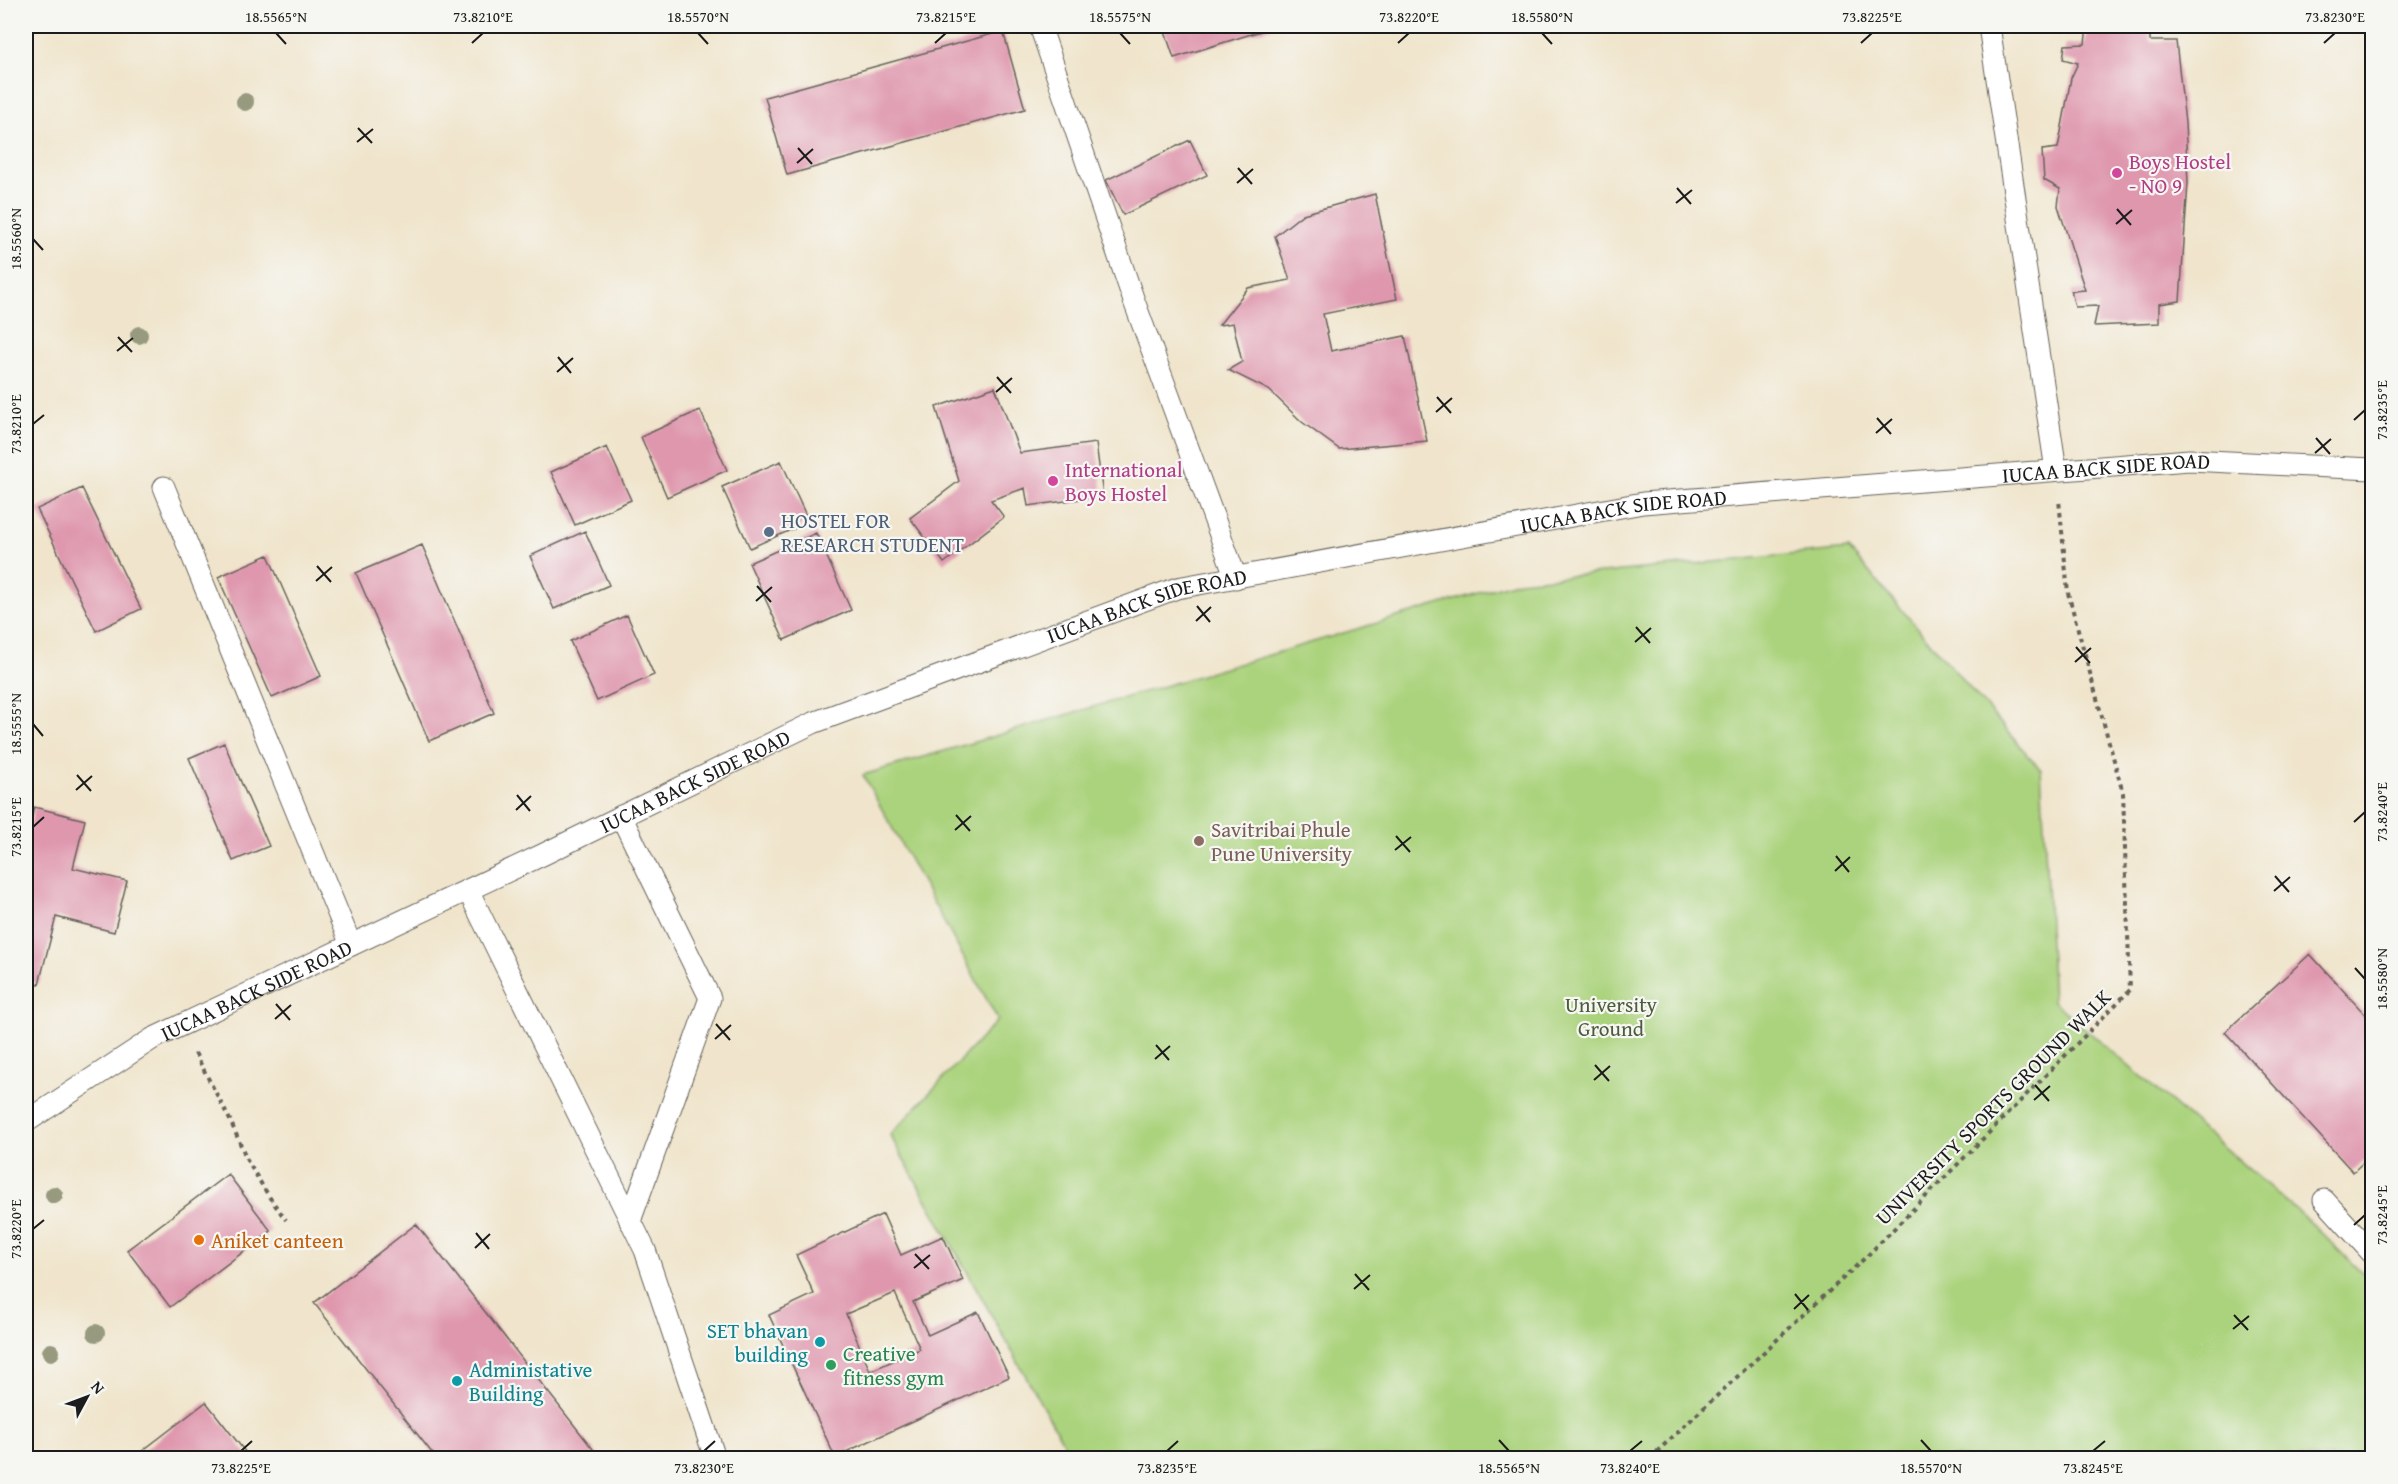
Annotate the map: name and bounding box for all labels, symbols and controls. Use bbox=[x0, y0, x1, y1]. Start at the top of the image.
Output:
text: 18.5565°N bbox=[245, 6, 307, 27]
text: 73.8210°E bbox=[453, 6, 513, 27]
text: 18.5570°N bbox=[667, 6, 729, 27]
text: 73.8215°E bbox=[916, 6, 976, 27]
text: 18.5575°N bbox=[1089, 6, 1151, 27]
text: 73.8220°E bbox=[1379, 6, 1439, 27]
text: 18.5580°N bbox=[1511, 6, 1573, 27]
text: 73.8225°E bbox=[1842, 6, 1902, 27]
text: 73.8230°E bbox=[2305, 6, 2365, 27]
place label: Boys Hostel - NO 9 bbox=[2129, 146, 2231, 201]
marker: Boys Hostel - NO 9 bbox=[2110, 166, 2124, 180]
text: 18.5560°N bbox=[5, 208, 26, 270]
text: 73.8235°E bbox=[2371, 380, 2392, 440]
text: 73.8210°E bbox=[5, 394, 26, 454]
street label: IUCAA BACK SIDE ROAD bbox=[2001, 444, 2211, 490]
place label: International Boys Hostel bbox=[1065, 454, 1183, 509]
marker: International Boys Hostel bbox=[1046, 474, 1060, 488]
street label: IUCAA BACK SIDE ROAD bbox=[1517, 481, 1728, 541]
place label: HOSTEL FOR RESEARCH STUDENT bbox=[781, 505, 964, 560]
marker: HOSTEL FOR RESEARCH STUDENT bbox=[762, 525, 776, 539]
street label: IUCAA BACK SIDE ROAD bbox=[1042, 560, 1249, 651]
text: 18.5555°N bbox=[5, 693, 26, 755]
street label: IUCAA BACK SIDE ROAD bbox=[594, 721, 795, 840]
text: 73.8240°E bbox=[2371, 782, 2392, 842]
text: 73.8215°E bbox=[5, 797, 26, 857]
place label: Savitribai Phule Pune University bbox=[1211, 814, 1353, 869]
marker: Savitribai Phule Pune University bbox=[1192, 834, 1206, 848]
street label: IUCAA BACK SIDE ROAD bbox=[155, 931, 357, 1048]
text: 18.5580°N bbox=[2371, 948, 2392, 1010]
street label: UNIVERSITY SPORTS GROUND WALK bbox=[1868, 982, 2118, 1232]
park label: University Ground bbox=[1565, 989, 1658, 1044]
text: 73.8245°E bbox=[2371, 1185, 2392, 1245]
text: 73.8220°E bbox=[5, 1199, 26, 1259]
place label: Aniket canteen bbox=[211, 1225, 344, 1256]
marker: Aniket canteen bbox=[192, 1233, 206, 1247]
place label: SET bhavan building bbox=[707, 1315, 809, 1370]
marker: SET bhavan building bbox=[813, 1335, 827, 1349]
place label: Creative fitness gym bbox=[843, 1338, 944, 1393]
place label: Administative Building bbox=[469, 1354, 593, 1409]
marker: Creative fitness gym bbox=[824, 1358, 838, 1372]
north arrow bbox=[57, 1367, 117, 1427]
marker: Administative Building bbox=[450, 1374, 464, 1388]
text: N bbox=[86, 1375, 111, 1399]
text: 73.8225°E bbox=[211, 1457, 271, 1478]
text: 73.8230°E bbox=[674, 1457, 734, 1478]
text: 73.8235°E bbox=[1137, 1457, 1197, 1478]
text: 18.5565°N bbox=[1478, 1457, 1540, 1478]
text: 73.8240°E bbox=[1600, 1457, 1660, 1478]
text: 18.5570°N bbox=[1900, 1457, 1962, 1478]
text: 73.8245°E bbox=[2063, 1457, 2123, 1478]

